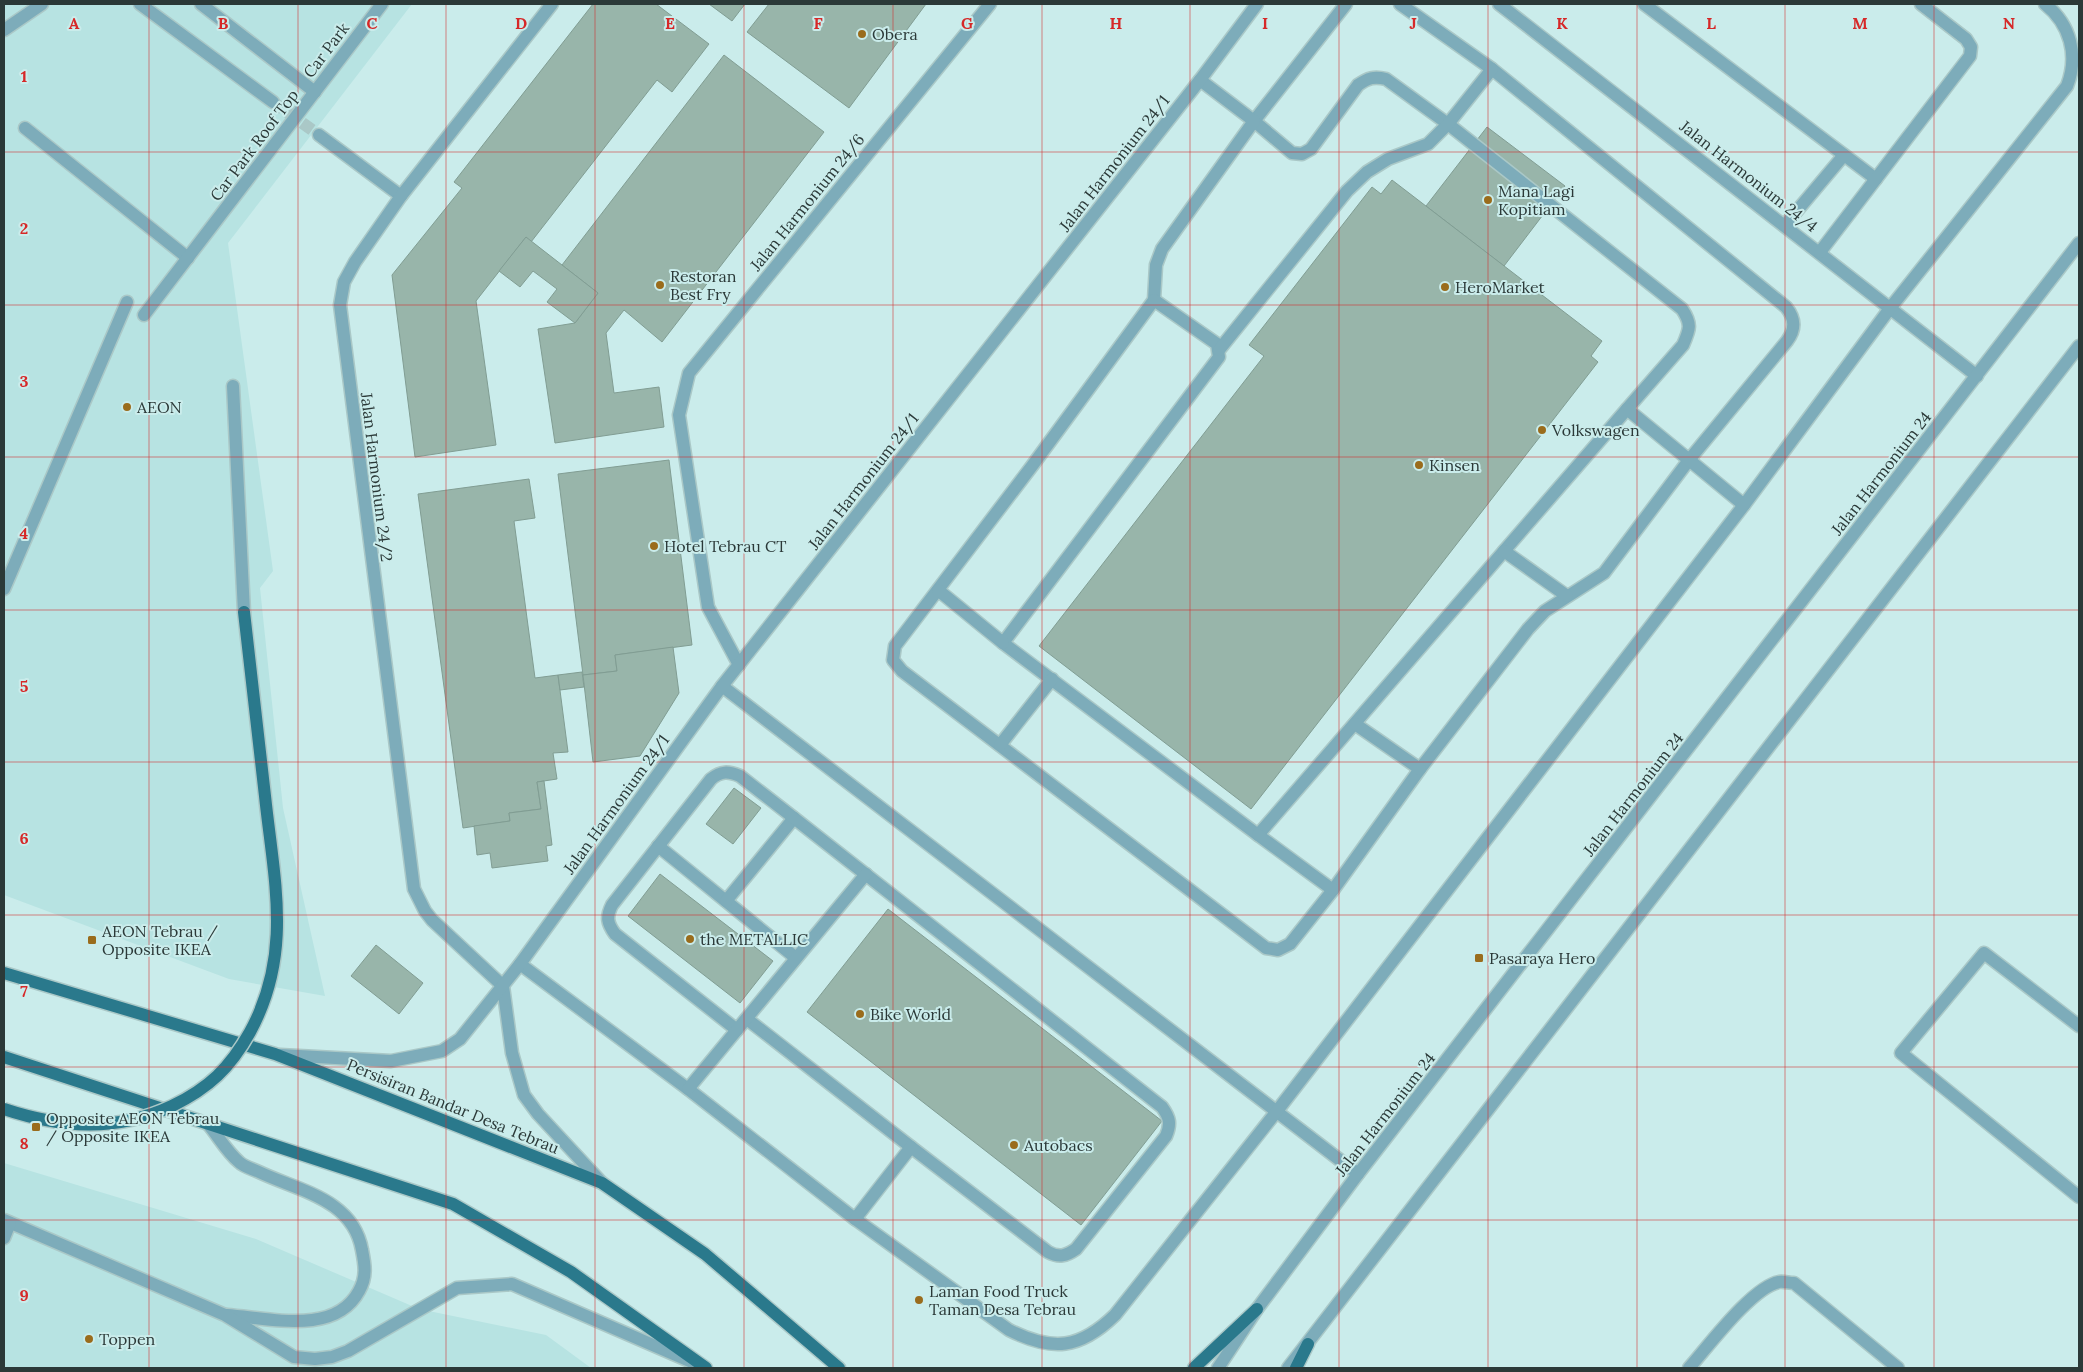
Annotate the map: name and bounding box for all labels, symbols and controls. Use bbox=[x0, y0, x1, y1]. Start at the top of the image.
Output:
text: A bbox=[69, 13, 80, 33]
text: B bbox=[218, 13, 229, 33]
text: C bbox=[366, 13, 378, 33]
text: D bbox=[515, 13, 527, 33]
text: E bbox=[665, 13, 675, 33]
text: F bbox=[813, 13, 823, 33]
text: G bbox=[961, 13, 973, 33]
text: H bbox=[1110, 13, 1123, 33]
text: I bbox=[1262, 13, 1268, 33]
text: J bbox=[1409, 13, 1417, 33]
text: K bbox=[1556, 13, 1568, 33]
text: L bbox=[1706, 13, 1716, 33]
text: M bbox=[1852, 13, 1868, 33]
text: N bbox=[2003, 13, 2015, 33]
street label: Car Park bbox=[299, 18, 353, 82]
place label: Obera bbox=[872, 24, 918, 44]
marker: Obera bbox=[856, 28, 868, 40]
text: 1 bbox=[21, 66, 27, 86]
street label: Car Park Roof Top bbox=[205, 85, 303, 205]
street label: Jalan Harmonium 24/1 bbox=[1054, 91, 1174, 237]
street label: Jalan Harmonium 24/4 bbox=[1675, 115, 1822, 237]
street label: Jalan Harmonium 24/6 bbox=[745, 129, 869, 276]
place label: Mana Lagi Kopitiam bbox=[1498, 181, 1575, 219]
marker: Mana Lagi Kopitiam bbox=[1482, 194, 1494, 206]
text: 2 bbox=[20, 218, 28, 238]
place label: Restoran Best Fry bbox=[670, 266, 737, 304]
place label: HeroMarket bbox=[1455, 277, 1545, 297]
marker: Restoran Best Fry bbox=[654, 279, 666, 291]
marker: HeroMarket bbox=[1439, 281, 1451, 293]
text: 3 bbox=[20, 371, 29, 391]
street label: Jalan Harmonium 24/2 bbox=[356, 390, 397, 563]
place label: AEON bbox=[136, 397, 182, 417]
marker: AEON bbox=[121, 401, 133, 413]
street label: Jalan Harmonium 24 bbox=[1826, 407, 1936, 539]
street label: Jalan Harmonium 24/1 bbox=[803, 409, 923, 555]
place label: Volkswagen bbox=[1551, 420, 1640, 440]
marker: Volkswagen bbox=[1536, 424, 1548, 436]
place label: Kinsen bbox=[1429, 455, 1480, 475]
marker: Kinsen bbox=[1413, 459, 1425, 471]
text: 4 bbox=[20, 523, 29, 543]
place label: Hotel Tebrau CT bbox=[664, 536, 787, 556]
marker: Hotel Tebrau CT bbox=[648, 540, 660, 552]
text: 5 bbox=[20, 676, 29, 696]
street label: Jalan Harmonium 24 bbox=[1578, 728, 1688, 860]
street label: Jalan Harmonium 24/1 bbox=[558, 730, 674, 879]
text: 6 bbox=[19, 828, 29, 848]
place label: AEON Tebrau / Opposite IKEA bbox=[101, 921, 218, 959]
place label: the METALLIC bbox=[700, 929, 808, 949]
marker: the METALLIC bbox=[684, 933, 696, 945]
marker: AEON Tebrau / Opposite IKEA bbox=[86, 934, 98, 946]
place label: Pasaraya Hero bbox=[1489, 948, 1595, 968]
marker: Pasaraya Hero bbox=[1473, 952, 1485, 964]
text: 7 bbox=[20, 981, 28, 1001]
place label: Bike World bbox=[870, 1004, 952, 1024]
marker: Bike World bbox=[854, 1008, 866, 1020]
street label: Jalan Harmonium 24 bbox=[1330, 1048, 1440, 1180]
street label: Persisiran Bandar Desa Tebrau bbox=[344, 1054, 563, 1158]
place label: Opposite AEON Tebrau / Opposite IKEA bbox=[46, 1108, 220, 1147]
marker: Opposite AEON Tebrau / Opposite IKEA bbox=[30, 1121, 42, 1133]
text: 8 bbox=[19, 1133, 29, 1153]
place label: Autobacs bbox=[1023, 1135, 1093, 1155]
marker: Autobacs bbox=[1008, 1139, 1020, 1151]
place label: Laman Food Truck Taman Desa Tebrau bbox=[929, 1281, 1076, 1319]
text: 9 bbox=[19, 1285, 29, 1305]
marker: Laman Food Truck Taman Desa Tebrau bbox=[913, 1294, 925, 1306]
place label: Toppen bbox=[99, 1329, 156, 1349]
marker: Toppen bbox=[83, 1333, 95, 1345]

